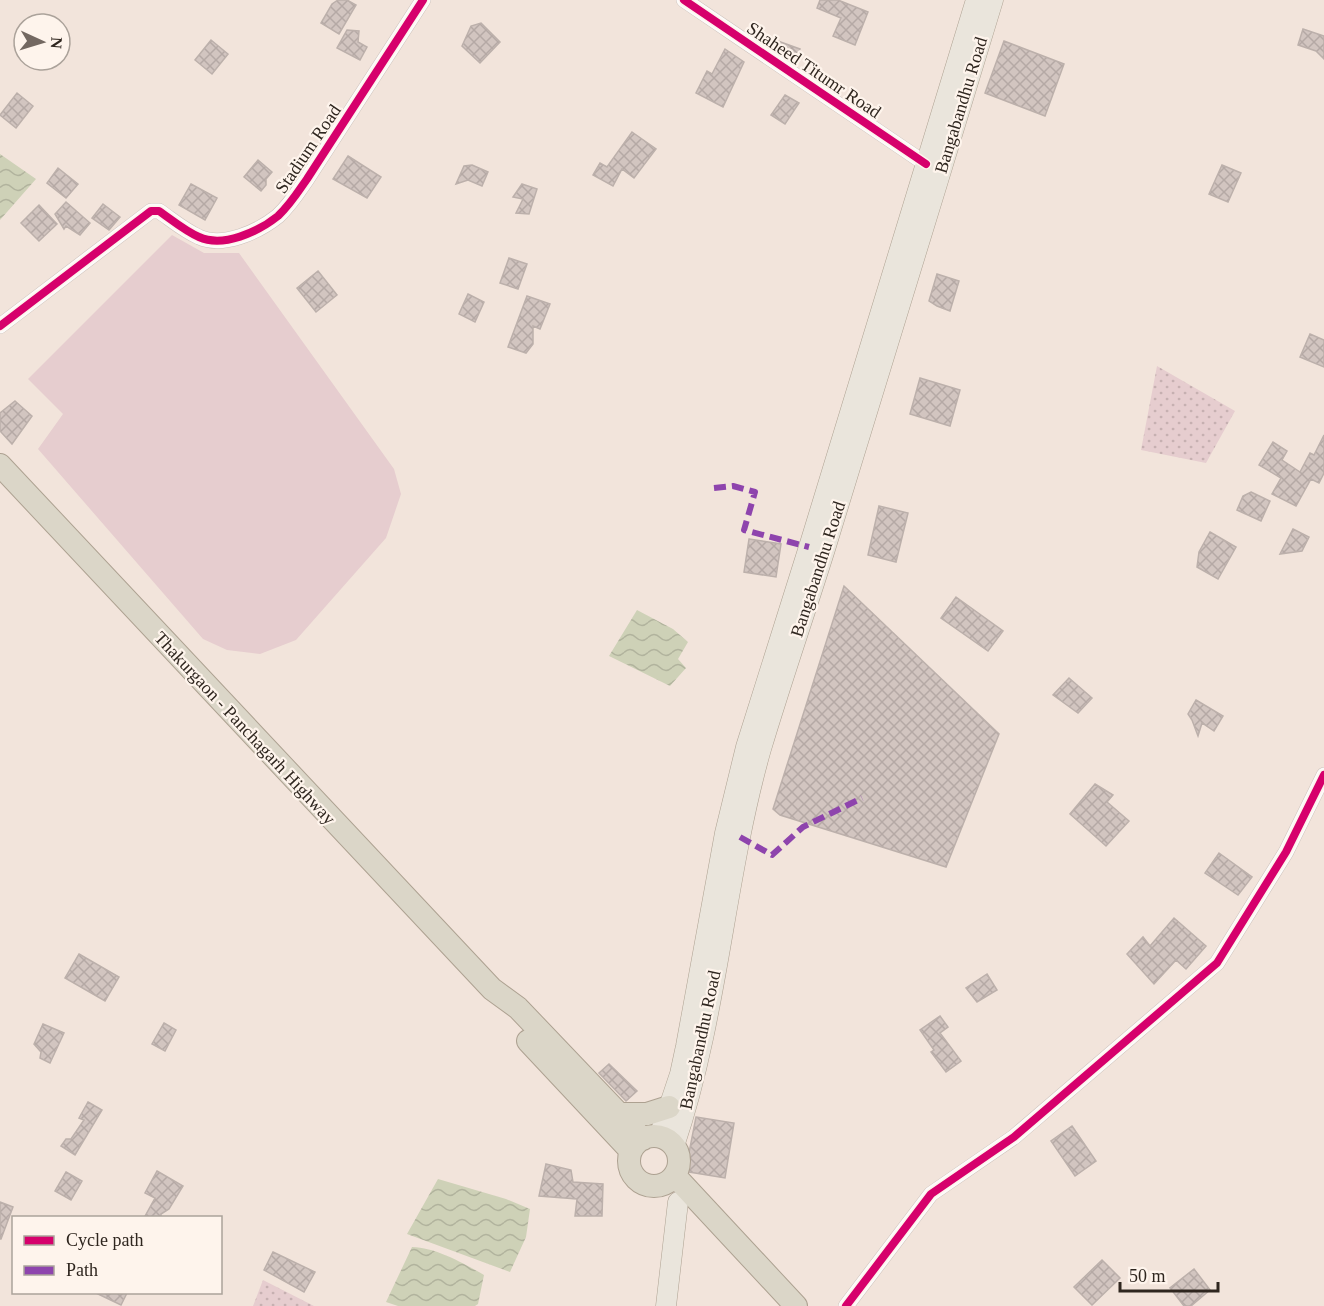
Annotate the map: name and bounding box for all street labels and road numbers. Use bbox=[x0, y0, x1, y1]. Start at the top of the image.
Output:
street label: Shaheed Titumr Road bbox=[743, 18, 885, 122]
street label: Bangabandhu Road bbox=[931, 34, 991, 176]
street label: Stadium Road bbox=[271, 101, 345, 197]
street label: Bangabandhu Road bbox=[787, 499, 849, 639]
street label: Thakurgaon - Panchagarh Highway bbox=[150, 628, 340, 828]
street label: Bangabandhu Road bbox=[676, 969, 724, 1111]

